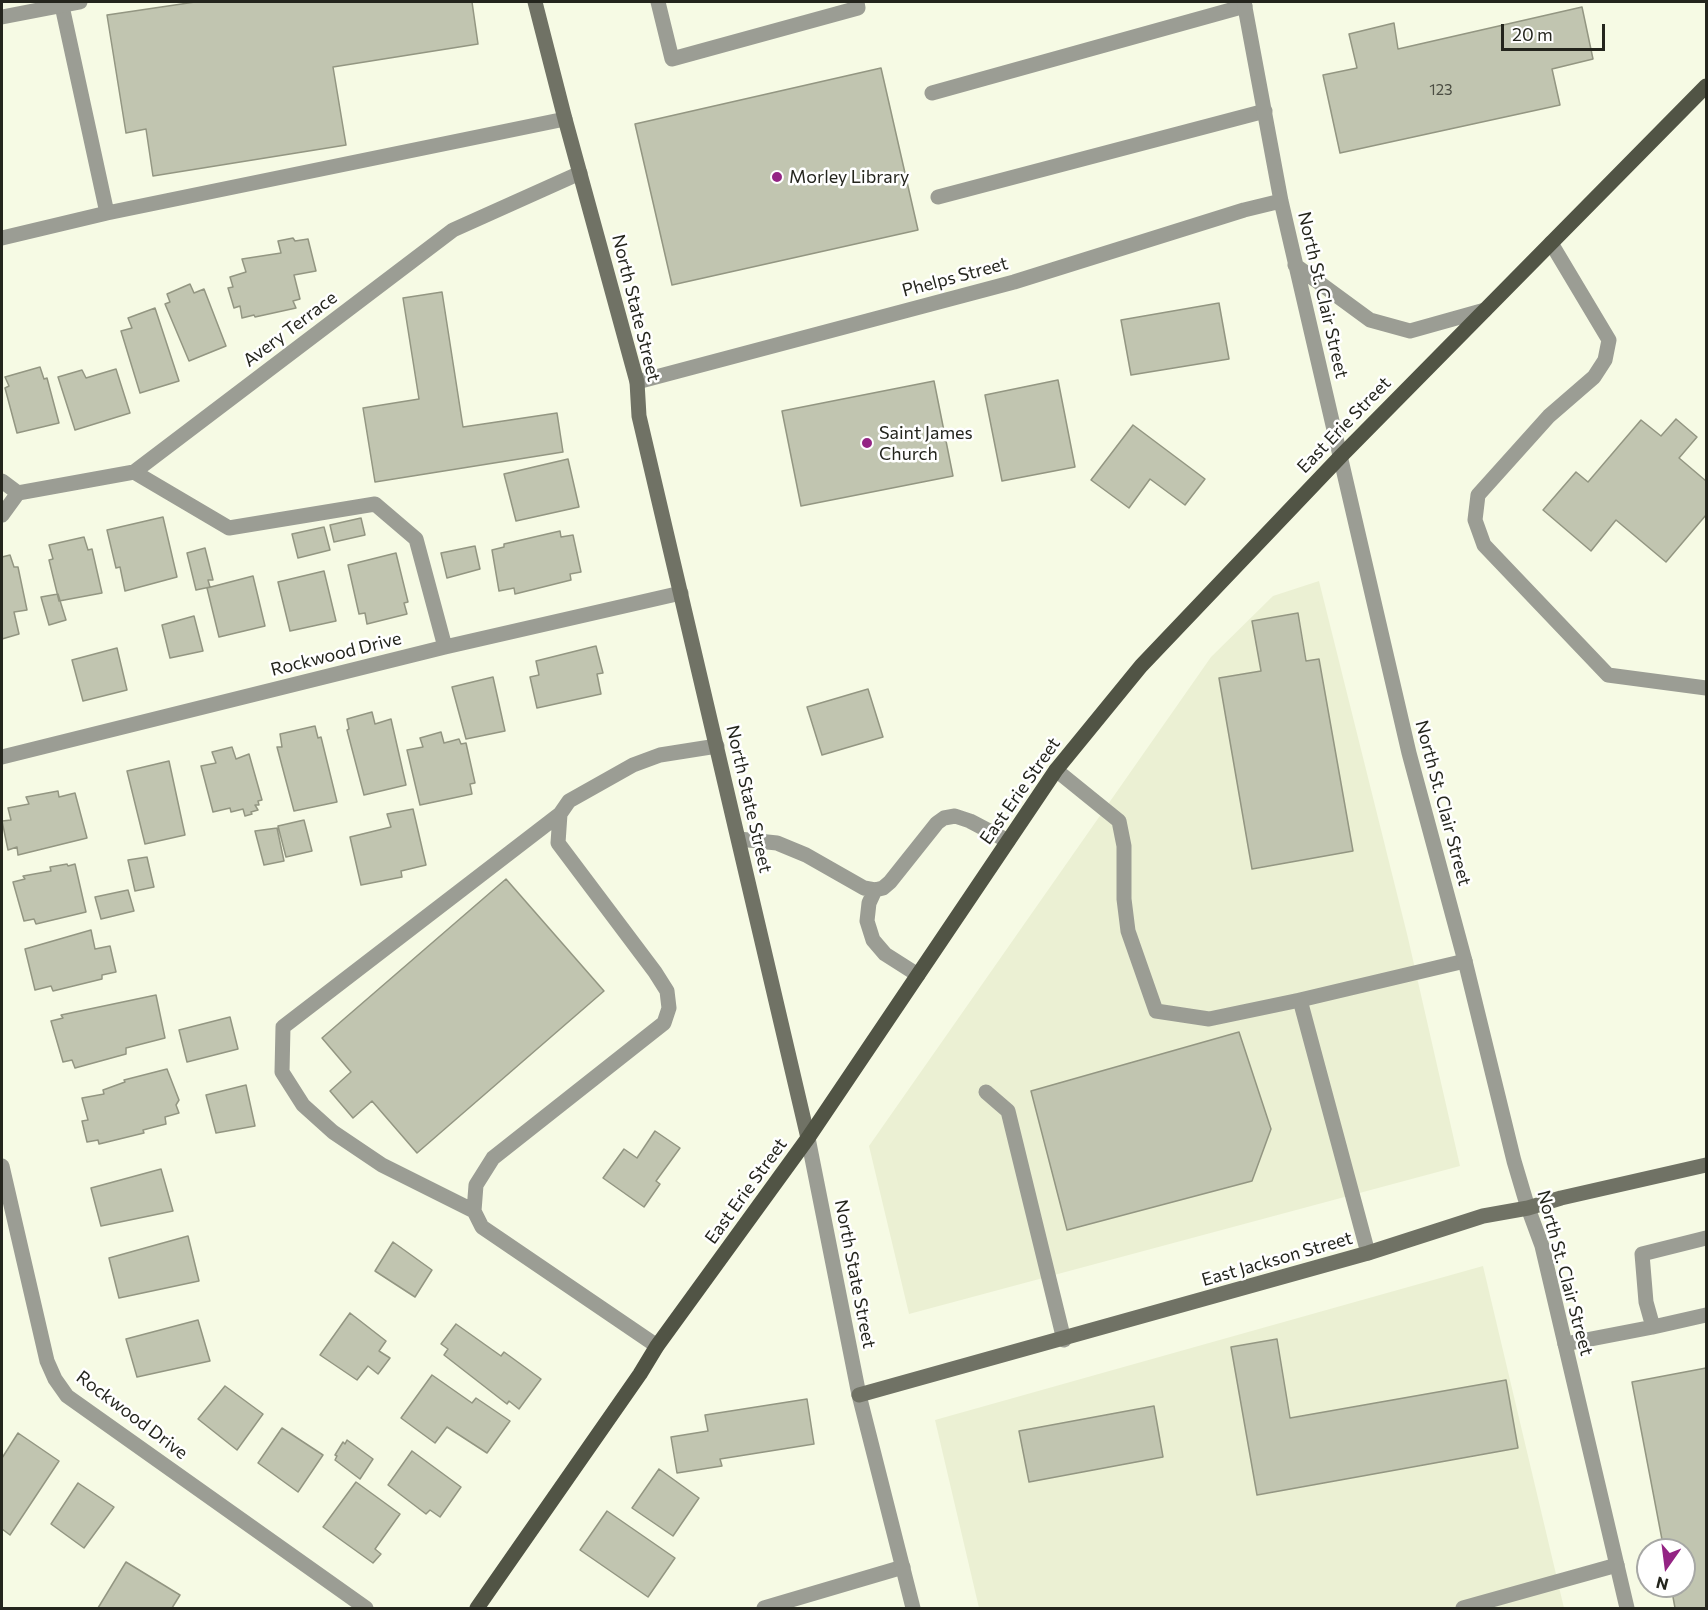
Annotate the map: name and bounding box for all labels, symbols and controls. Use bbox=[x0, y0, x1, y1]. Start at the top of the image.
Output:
scale bar bbox=[1504, 12, 1608, 50]
text: 20 m bbox=[1512, 23, 1553, 45]
house number: 123 bbox=[1429, 81, 1453, 99]
place label: Morley Library bbox=[789, 166, 909, 188]
marker: Morley Library bbox=[770, 170, 784, 184]
street label: North St. Clair Street bbox=[1293, 209, 1353, 381]
street label: North State Street bbox=[607, 232, 665, 384]
street label: Phelps Street bbox=[900, 253, 1010, 301]
street label: Avery Terrace bbox=[239, 287, 341, 371]
street label: East Erie Street bbox=[1293, 372, 1395, 478]
place label: Saint James Church bbox=[879, 422, 973, 464]
marker: Saint James Church bbox=[860, 436, 874, 450]
street label: Rockwood Drive bbox=[268, 627, 404, 681]
street label: North St. Clair Street bbox=[1410, 718, 1476, 888]
street label: North State Street bbox=[722, 723, 776, 875]
street label: East Erie Street bbox=[975, 733, 1065, 849]
street label: East Erie Street bbox=[700, 1134, 792, 1248]
street label: North St. Clair Street bbox=[1532, 1188, 1598, 1358]
street label: North State Street bbox=[830, 1198, 880, 1350]
street label: East Jackson Street bbox=[1199, 1227, 1355, 1291]
street label: Rockwood Drive bbox=[72, 1366, 192, 1464]
north arrow bbox=[1636, 1538, 1696, 1598]
text: N bbox=[1654, 1573, 1670, 1595]

